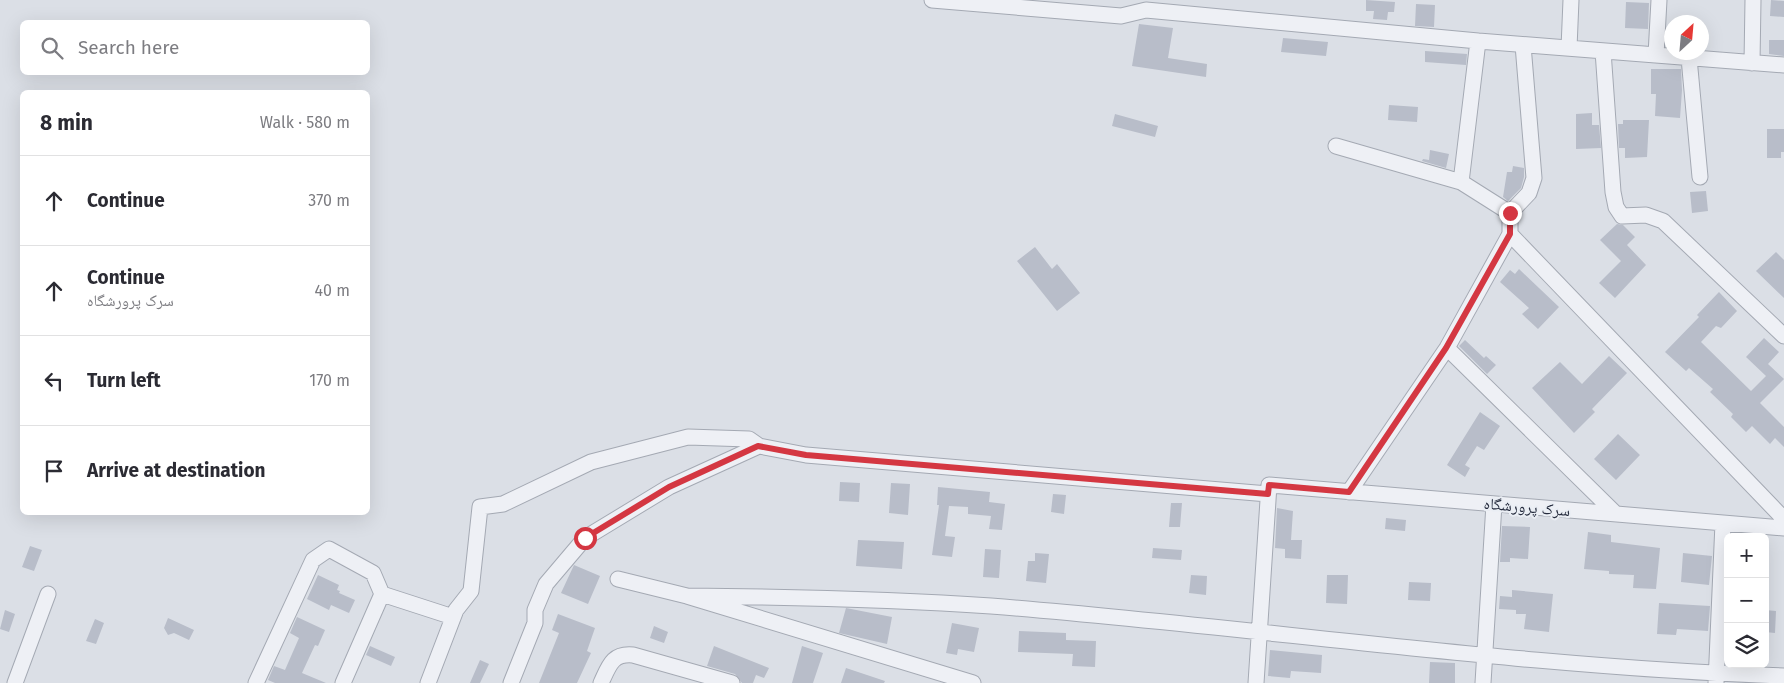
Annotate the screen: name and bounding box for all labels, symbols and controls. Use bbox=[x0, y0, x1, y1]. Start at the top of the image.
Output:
north arrow bbox=[1664, 15, 1709, 60]
search box bbox=[20, 20, 370, 75]
icon: search bbox=[38, 34, 66, 62]
text: Search here bbox=[78, 36, 179, 59]
text: 8 min bbox=[40, 110, 93, 136]
text: Walk · 580 m bbox=[260, 113, 350, 132]
icon: ahead bbox=[40, 187, 68, 215]
text: Continue bbox=[87, 189, 165, 212]
text: 370 m bbox=[308, 191, 350, 210]
route end bbox=[1499, 202, 1522, 225]
text: Continue bbox=[87, 266, 165, 289]
icon: ahead bbox=[40, 277, 68, 305]
text: 40 m bbox=[315, 281, 350, 300]
text: سرک پرورشگاه bbox=[87, 291, 174, 310]
icon: left bbox=[40, 367, 68, 395]
text: Turn left bbox=[87, 369, 161, 392]
text: 170 m bbox=[309, 371, 350, 390]
icon: arrive bbox=[40, 457, 68, 485]
text: Arrive at destination bbox=[87, 459, 266, 482]
street label: سرک پرورشگاه bbox=[1483, 494, 1571, 520]
route start bbox=[574, 527, 597, 550]
map controls bbox=[1724, 533, 1769, 668]
button: + bbox=[1724, 533, 1769, 578]
button: − bbox=[1724, 578, 1769, 623]
button: layers bbox=[1724, 623, 1769, 668]

